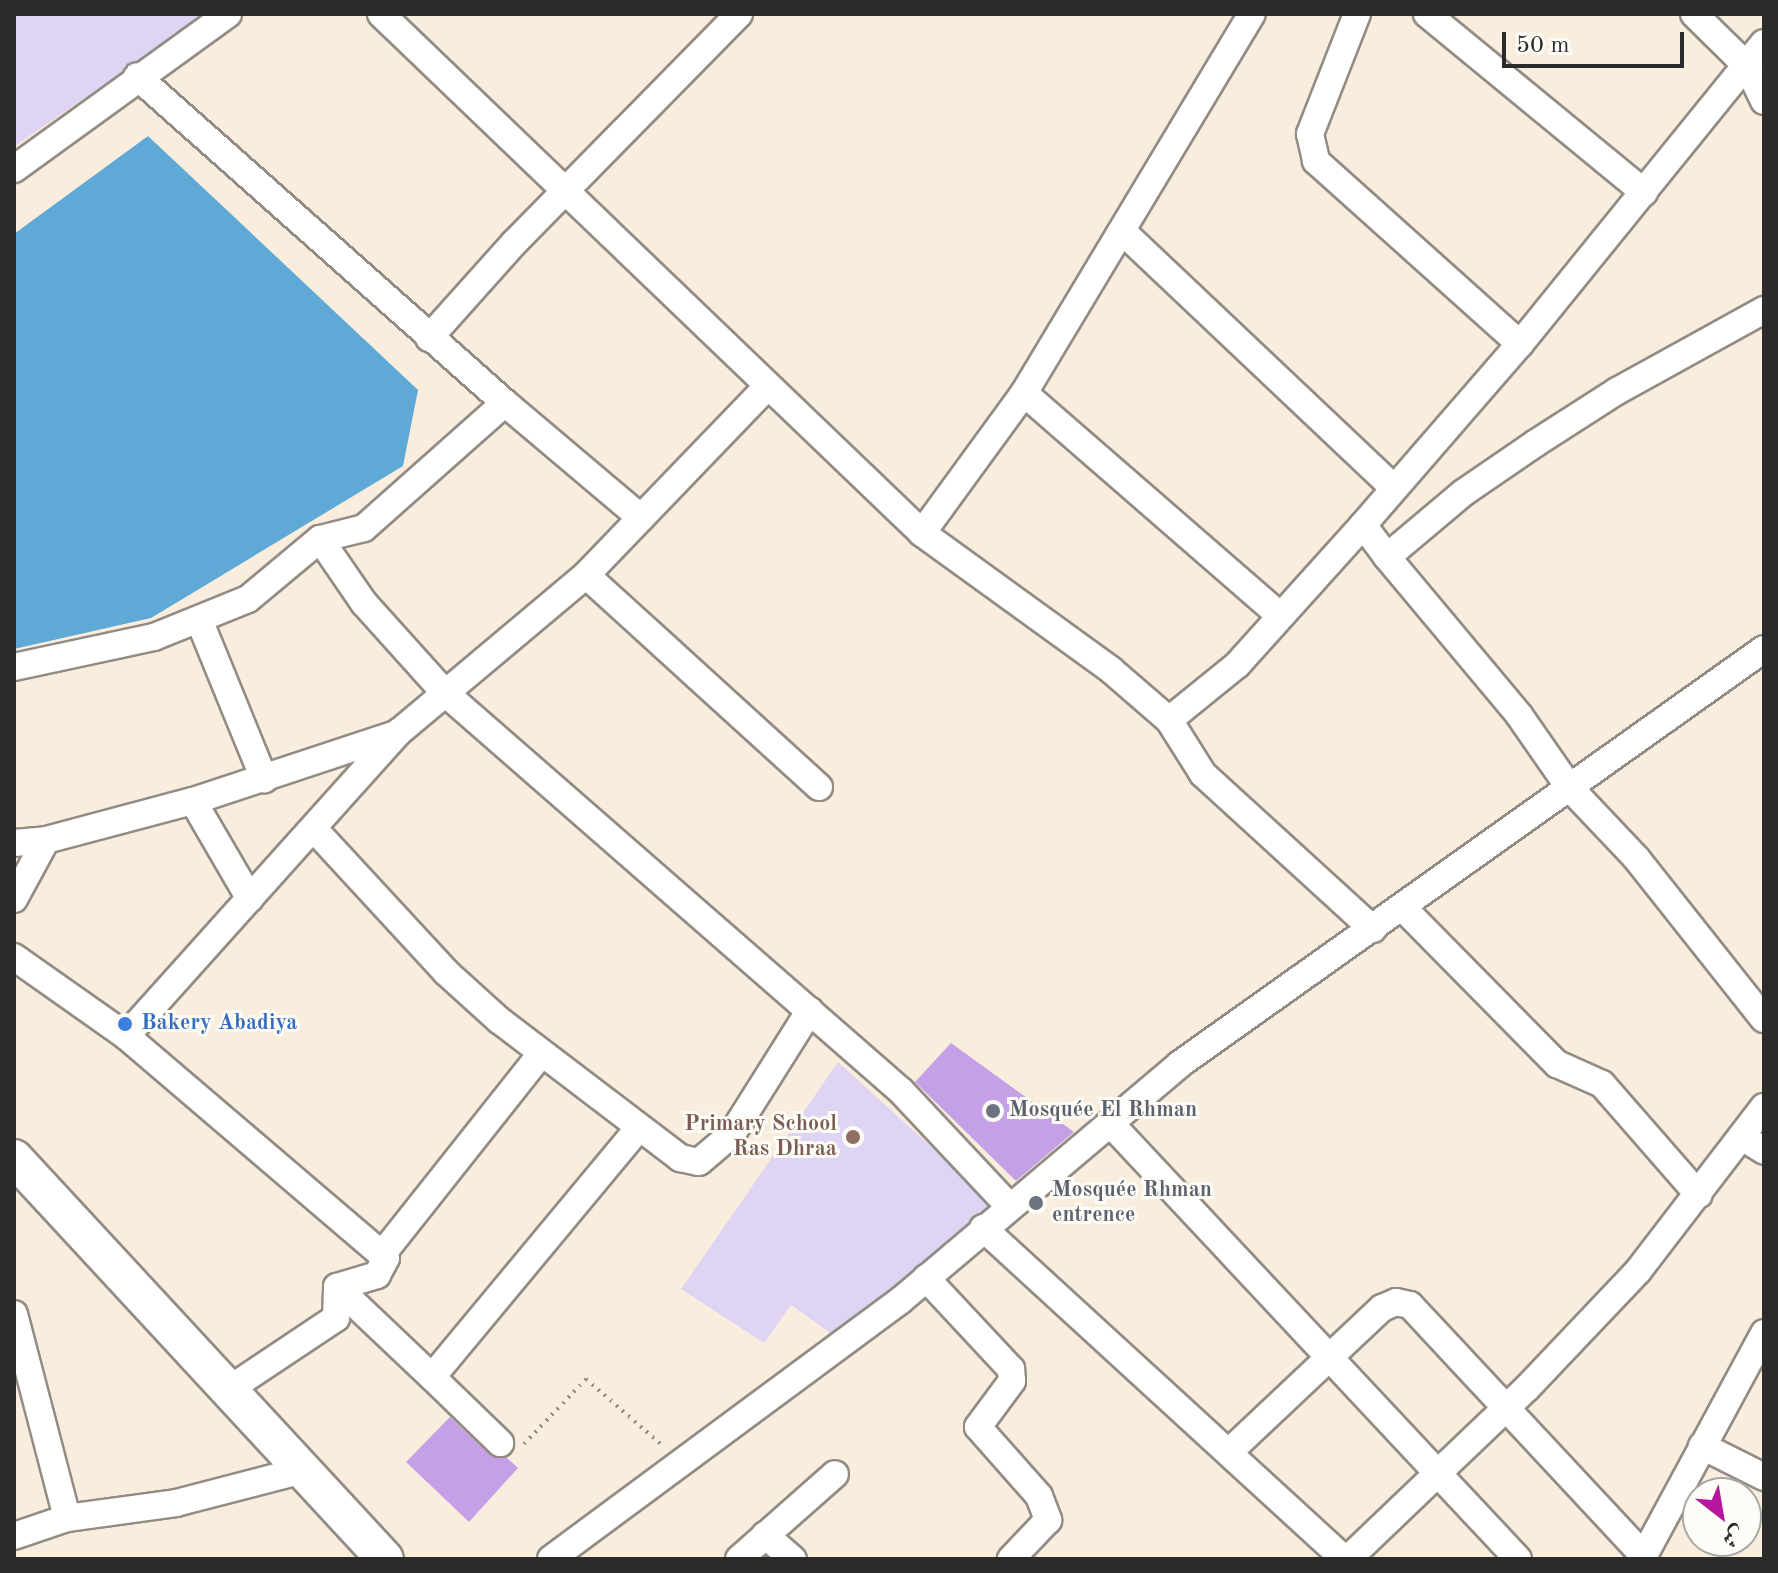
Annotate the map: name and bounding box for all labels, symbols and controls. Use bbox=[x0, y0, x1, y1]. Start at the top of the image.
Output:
scale bar bbox=[1506, 16, 1688, 66]
text: 50 m bbox=[1516, 34, 1570, 58]
place label: Bakery Abadiya bbox=[141, 1011, 297, 1037]
marker: Bakery Abadiya bbox=[116, 1015, 134, 1033]
place label: Mosquée El Rhman bbox=[1009, 1098, 1197, 1124]
marker: Mosquée El Rhman bbox=[984, 1102, 1002, 1120]
place label: Primary School Ras Dhraa bbox=[684, 1111, 837, 1162]
marker: Primary School Ras Dhraa bbox=[844, 1128, 862, 1146]
place label: Mosquée Rhman entrence bbox=[1052, 1177, 1212, 1228]
marker: Mosquée Rhman entrence bbox=[1027, 1194, 1045, 1212]
north arrow bbox=[1682, 1477, 1762, 1557]
text: ش bbox=[1718, 1521, 1748, 1551]

